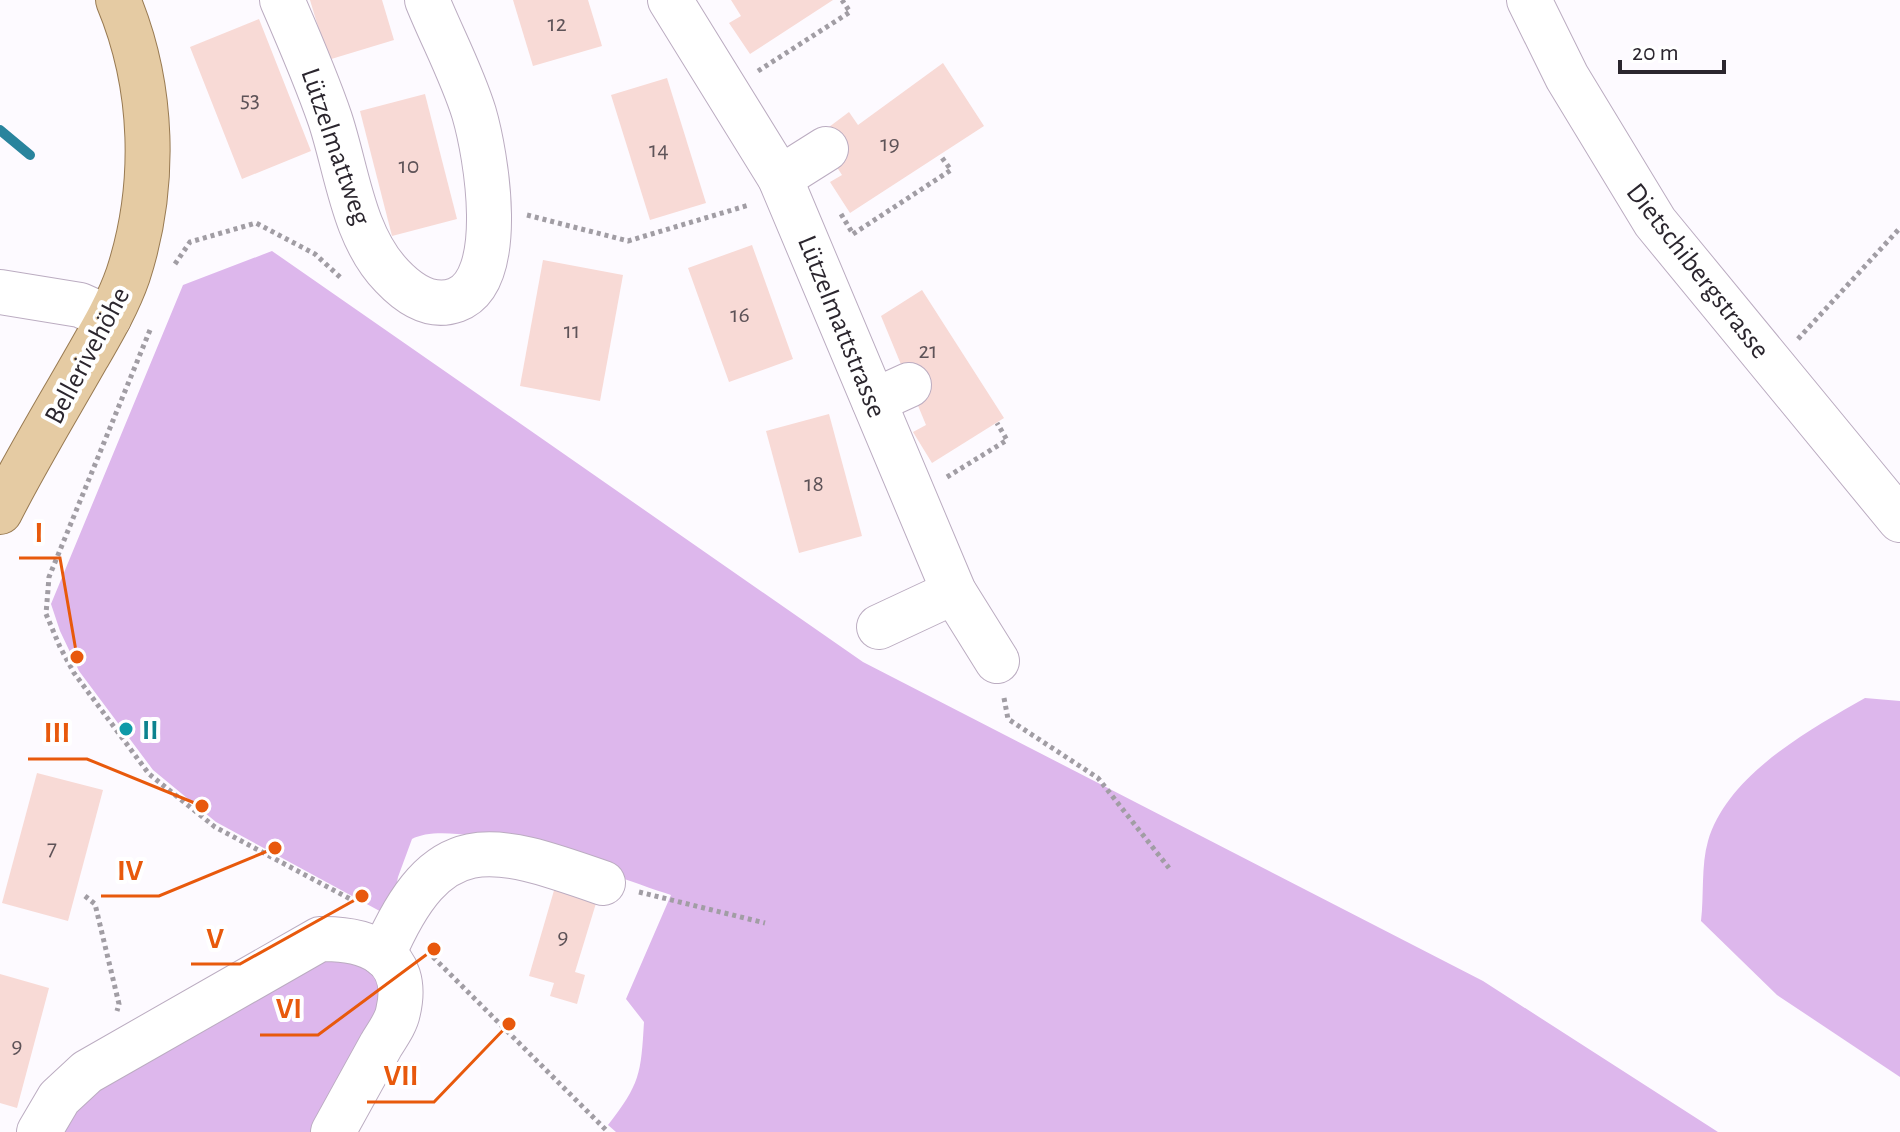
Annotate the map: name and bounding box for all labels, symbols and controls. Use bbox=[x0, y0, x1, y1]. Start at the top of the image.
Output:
house number: 12 bbox=[547, 12, 567, 36]
scale bar bbox=[1620, 24, 1724, 74]
text: 20 m bbox=[1632, 41, 1679, 65]
street label: Lützelmattweg bbox=[295, 65, 375, 229]
house number: 53 bbox=[240, 88, 260, 112]
house number: 19 bbox=[880, 132, 900, 156]
house number: 14 bbox=[649, 138, 669, 162]
house number: 10 bbox=[399, 154, 419, 178]
street label: Dietschibergstrasse bbox=[1621, 178, 1774, 364]
street label: Lützelmattstrasse bbox=[792, 232, 890, 422]
street label: Bellerivehöhe bbox=[40, 283, 135, 429]
house number: 16 bbox=[730, 303, 750, 327]
house number: 11 bbox=[564, 319, 580, 343]
house number: 21 bbox=[918, 339, 938, 363]
house number: 18 bbox=[804, 472, 824, 496]
callout: I bbox=[19, 504, 60, 558]
text: I bbox=[35, 518, 43, 548]
callout: III bbox=[28, 705, 87, 759]
place label: II bbox=[142, 717, 159, 745]
text: III bbox=[44, 718, 70, 748]
marker: II bbox=[117, 720, 135, 738]
house number: 7 bbox=[47, 836, 57, 860]
callout: IV bbox=[101, 842, 159, 896]
text: IV bbox=[117, 856, 143, 886]
callout: V bbox=[191, 910, 240, 964]
text: V bbox=[206, 924, 224, 954]
house number: 9 bbox=[557, 925, 569, 949]
callout: VI bbox=[260, 981, 318, 1035]
text: VI bbox=[276, 994, 302, 1024]
house number: 9 bbox=[11, 1034, 23, 1058]
callout: VII bbox=[367, 1048, 434, 1102]
text: VII bbox=[383, 1061, 419, 1091]

